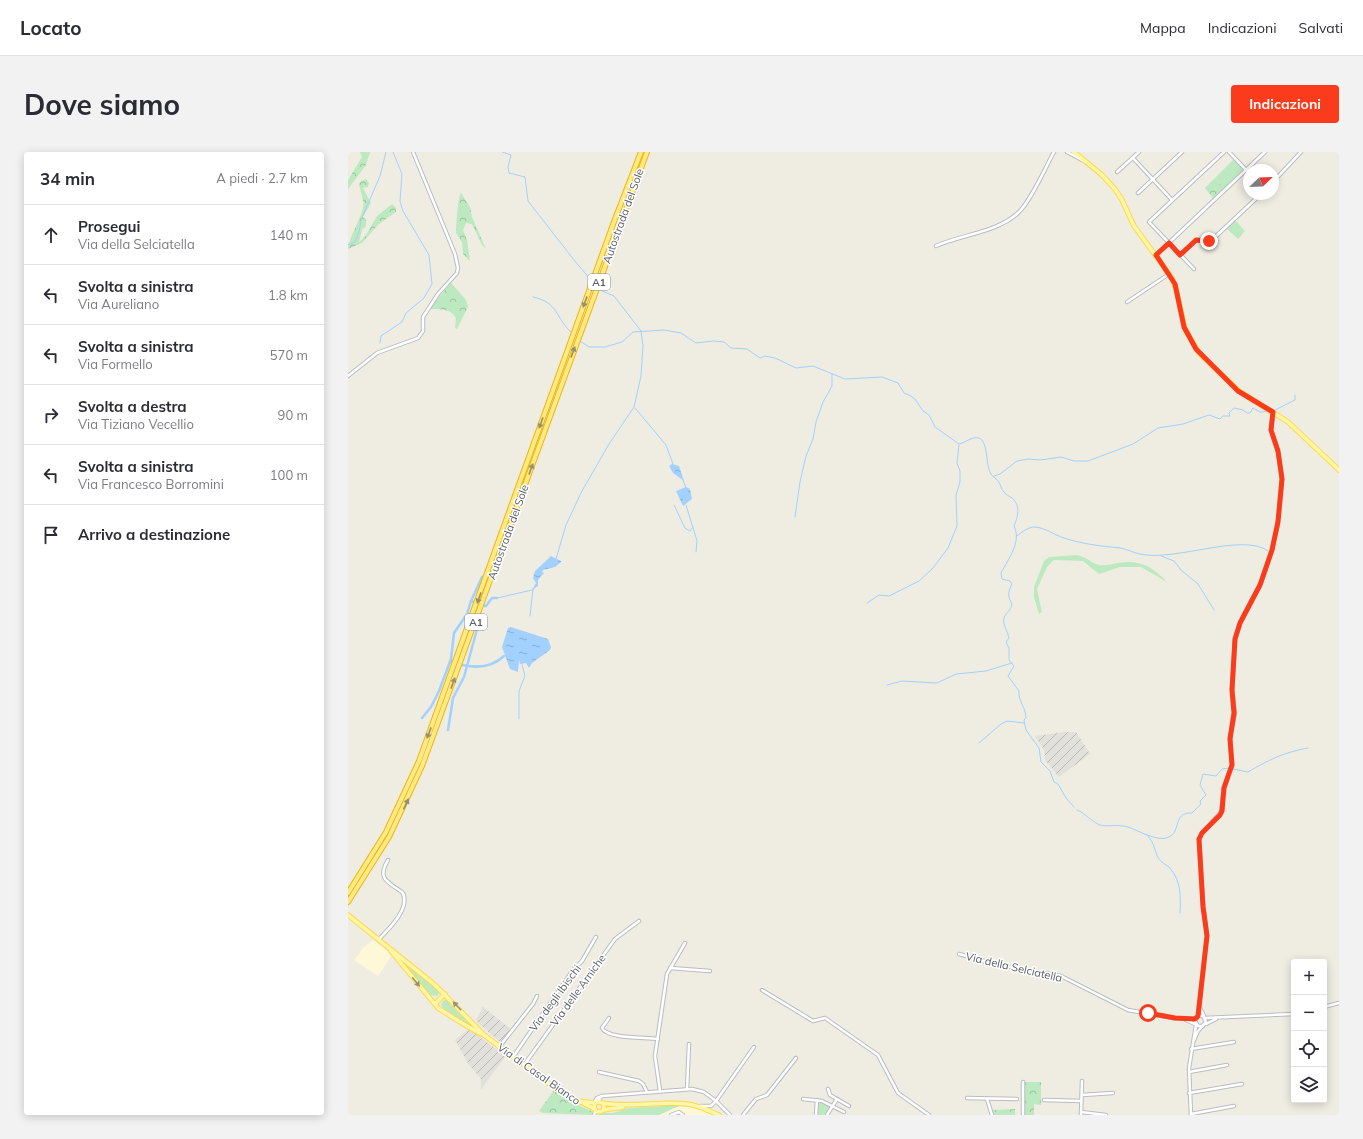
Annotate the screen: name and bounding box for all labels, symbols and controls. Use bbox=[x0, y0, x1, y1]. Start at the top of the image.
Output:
text: Locato bbox=[20, 16, 81, 40]
text: Mappa bbox=[1140, 19, 1186, 37]
text: Indicazioni bbox=[1208, 19, 1277, 37]
text: Salvati bbox=[1299, 19, 1343, 37]
button: Indicazioni bbox=[1231, 85, 1339, 123]
text: Dove siamo bbox=[24, 87, 180, 122]
north arrow bbox=[1243, 164, 1279, 200]
street label: Autostrada del Sole bbox=[599, 167, 647, 265]
text: 34 min bbox=[40, 168, 95, 189]
text: A piedi · 2.7 km bbox=[216, 170, 308, 186]
text: Prosegui bbox=[78, 217, 140, 236]
icon: ahead bbox=[40, 224, 62, 246]
text: 140 m bbox=[270, 227, 308, 243]
route end bbox=[1200, 232, 1218, 250]
text: Via della Selciatella bbox=[78, 236, 195, 252]
road number: A1 bbox=[588, 274, 610, 290]
text: Svolta a sinistra bbox=[78, 277, 194, 296]
icon: left bbox=[40, 284, 62, 306]
text: 1.8 km bbox=[268, 287, 308, 303]
text: Via Aureliano bbox=[78, 296, 159, 312]
one-way arrow bbox=[581, 297, 587, 309]
text: Svolta a sinistra bbox=[78, 337, 194, 356]
icon: left bbox=[40, 344, 62, 366]
one-way arrow bbox=[571, 345, 577, 357]
text: 570 m bbox=[270, 347, 308, 363]
text: Via Formello bbox=[78, 356, 153, 372]
text: Svolta a destra bbox=[78, 397, 187, 416]
icon: right bbox=[40, 404, 62, 426]
text: 90 m bbox=[278, 407, 308, 423]
text: Via Tiziano Vecellio bbox=[78, 416, 194, 432]
one-way arrow bbox=[538, 417, 544, 429]
text: Svolta a sinistra bbox=[78, 457, 194, 476]
one-way arrow bbox=[528, 462, 534, 474]
icon: left bbox=[40, 464, 62, 486]
text: 100 m bbox=[270, 467, 308, 483]
text: Via Francesco Borromini bbox=[78, 476, 224, 492]
street label: Autostrada del Sole bbox=[484, 483, 532, 581]
icon: arrive bbox=[40, 524, 62, 546]
text: Arrivo a destinazione bbox=[78, 525, 230, 544]
one-way arrow bbox=[475, 592, 481, 604]
road number: A1 bbox=[465, 614, 487, 630]
one-way arrow bbox=[451, 677, 457, 689]
one-way arrow bbox=[426, 728, 432, 740]
one-way arrow bbox=[403, 798, 409, 810]
street label: Via della Selciatella bbox=[964, 949, 1064, 985]
street label: Via delle Arniche bbox=[547, 951, 609, 1029]
map controls bbox=[1291, 959, 1327, 1103]
button: + bbox=[1291, 959, 1327, 995]
street label: Via degli Ibischi bbox=[526, 962, 584, 1034]
one-way arrow bbox=[411, 977, 420, 988]
button: − bbox=[1291, 995, 1327, 1031]
one-way arrow bbox=[453, 1002, 462, 1011]
route start bbox=[1139, 1004, 1157, 1022]
button: locate bbox=[1291, 1031, 1327, 1067]
street label: Via di Casal Bianco bbox=[495, 1040, 583, 1108]
button: layers bbox=[1291, 1067, 1327, 1103]

